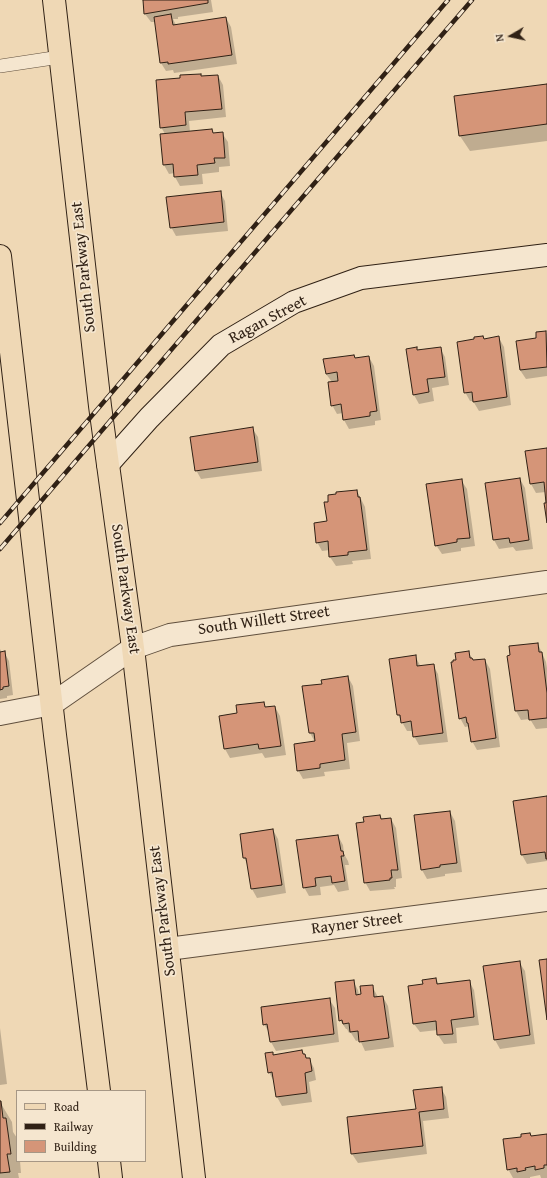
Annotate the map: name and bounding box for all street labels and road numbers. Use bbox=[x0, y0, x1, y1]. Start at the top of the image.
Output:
street label: South Parkway East bbox=[68, 201, 100, 333]
street label: Ragan Street bbox=[226, 292, 310, 348]
street label: South Parkway East bbox=[106, 523, 144, 655]
street label: South Willett Street bbox=[197, 602, 331, 640]
street label: South Parkway East bbox=[145, 845, 181, 977]
street label: Rayner Street bbox=[310, 909, 404, 939]

